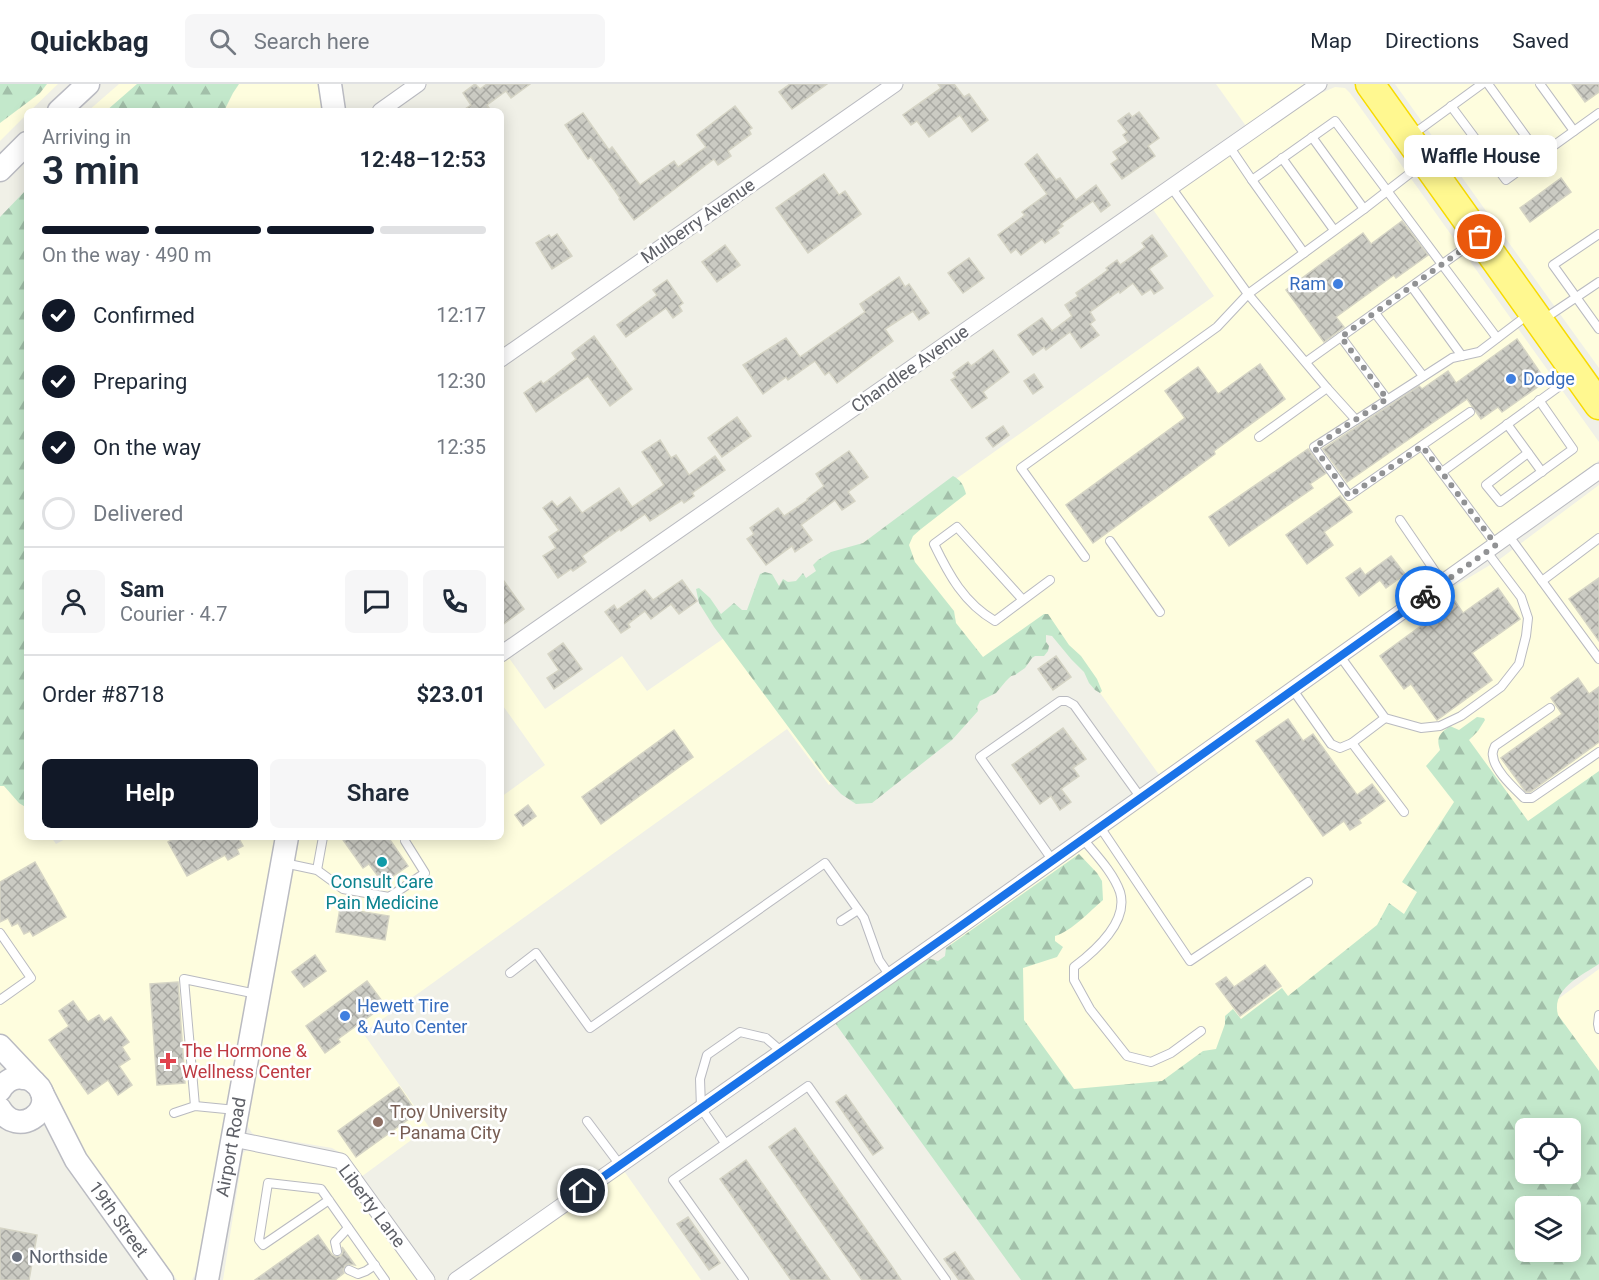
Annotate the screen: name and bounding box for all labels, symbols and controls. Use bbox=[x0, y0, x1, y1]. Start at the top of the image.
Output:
search box bbox=[185, 14, 605, 68]
text: Quickbag bbox=[30, 25, 149, 58]
icon: search bbox=[206, 25, 239, 58]
text: Search here bbox=[254, 29, 369, 54]
text: Map bbox=[1310, 29, 1352, 53]
text: Directions bbox=[1385, 29, 1479, 53]
text: Saved bbox=[1512, 29, 1569, 53]
text: Arriving in bbox=[42, 125, 131, 149]
callout: Waffle House bbox=[1404, 135, 1556, 177]
text: Waffle House bbox=[1421, 144, 1540, 168]
text: 12:48–12:53 bbox=[359, 147, 486, 172]
text: 3 min bbox=[42, 148, 140, 194]
street label: Mulberry Avenue bbox=[637, 174, 759, 268]
pin bbox=[1454, 211, 1505, 262]
icon: bag bbox=[1463, 220, 1496, 253]
text: On the way · 490 m bbox=[42, 243, 211, 267]
place label: Ram bbox=[1289, 273, 1326, 294]
marker: Ram bbox=[1331, 277, 1345, 291]
icon: check bbox=[42, 299, 75, 332]
text: Confirmed bbox=[93, 303, 195, 328]
text: 12:17 bbox=[436, 303, 486, 327]
street label: Chandlee Avenue bbox=[847, 320, 972, 417]
icon: check bbox=[42, 365, 75, 398]
place label: Dodge bbox=[1523, 368, 1575, 389]
text: Preparing bbox=[93, 369, 187, 394]
text: 12:30 bbox=[436, 369, 486, 393]
marker: Dodge bbox=[1504, 372, 1518, 386]
icon: check bbox=[42, 431, 75, 464]
text: On the way bbox=[93, 435, 201, 460]
text: 12:35 bbox=[436, 435, 486, 459]
text: Delivered bbox=[93, 501, 183, 526]
courier bbox=[1395, 566, 1455, 626]
button: person bbox=[42, 570, 105, 633]
button: chat bbox=[345, 570, 408, 633]
button: phone bbox=[423, 570, 486, 633]
text: Sam bbox=[120, 577, 164, 602]
icon: bike bbox=[1409, 580, 1442, 613]
text: Courier · 4.7 bbox=[120, 602, 227, 626]
text: Order #8718 bbox=[42, 682, 164, 707]
text: $23.01 bbox=[417, 682, 486, 707]
button: Help bbox=[42, 759, 258, 828]
button: Share bbox=[270, 759, 486, 828]
marker: Consult Care Pain Medicine bbox=[375, 855, 389, 869]
place label: Consult Care Pain Medicine bbox=[326, 871, 438, 913]
place label: Hewett Tire & Auto Center bbox=[357, 995, 467, 1037]
marker: Hewett Tire & Auto Center bbox=[338, 1009, 352, 1023]
place label: The Hormone & Wellness Center bbox=[182, 1040, 311, 1082]
marker: The Hormone & Wellness Center bbox=[159, 1052, 177, 1070]
street label: Airport Road bbox=[211, 1096, 250, 1199]
place label: Troy University - Panama City bbox=[390, 1101, 508, 1143]
marker: Troy University - Panama City bbox=[371, 1115, 385, 1129]
map controls bbox=[1515, 1118, 1581, 1262]
button: locate bbox=[1515, 1118, 1581, 1184]
street label: Liberty Lane bbox=[334, 1160, 410, 1251]
pin bbox=[557, 1165, 608, 1216]
icon: home bbox=[566, 1174, 599, 1207]
street label: 19th Street bbox=[85, 1177, 153, 1261]
button: layers bbox=[1515, 1196, 1581, 1262]
place label: Northside bbox=[29, 1246, 108, 1267]
marker: Northside bbox=[10, 1250, 24, 1264]

